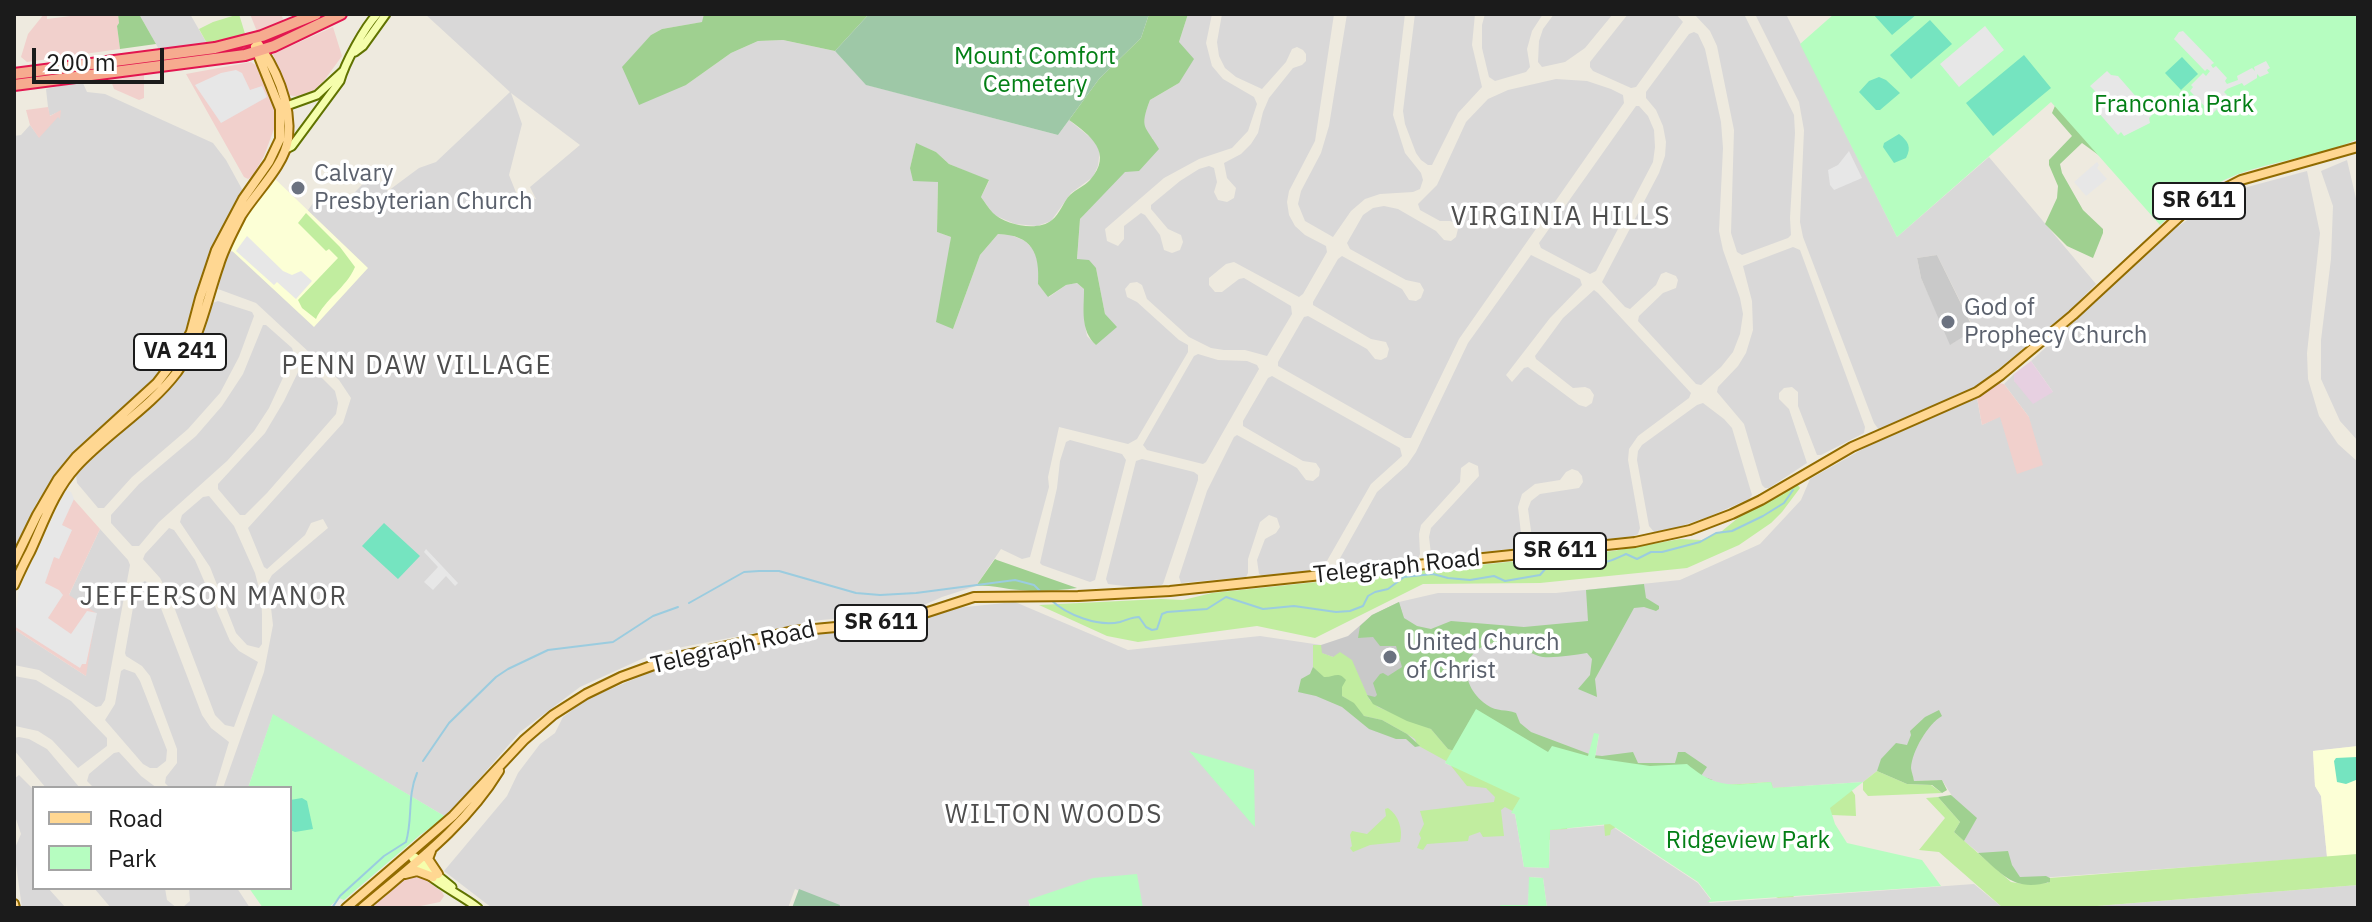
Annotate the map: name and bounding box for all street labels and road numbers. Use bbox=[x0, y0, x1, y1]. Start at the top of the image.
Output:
road number: SR 611 bbox=[2153, 183, 2245, 219]
road number: VA 241 bbox=[134, 334, 226, 370]
road number: SR 611 bbox=[1514, 533, 1606, 569]
street label: Telegraph Road bbox=[1312, 544, 1482, 590]
road number: SR 611 bbox=[835, 605, 927, 641]
street label: Telegraph Road bbox=[648, 615, 818, 681]

